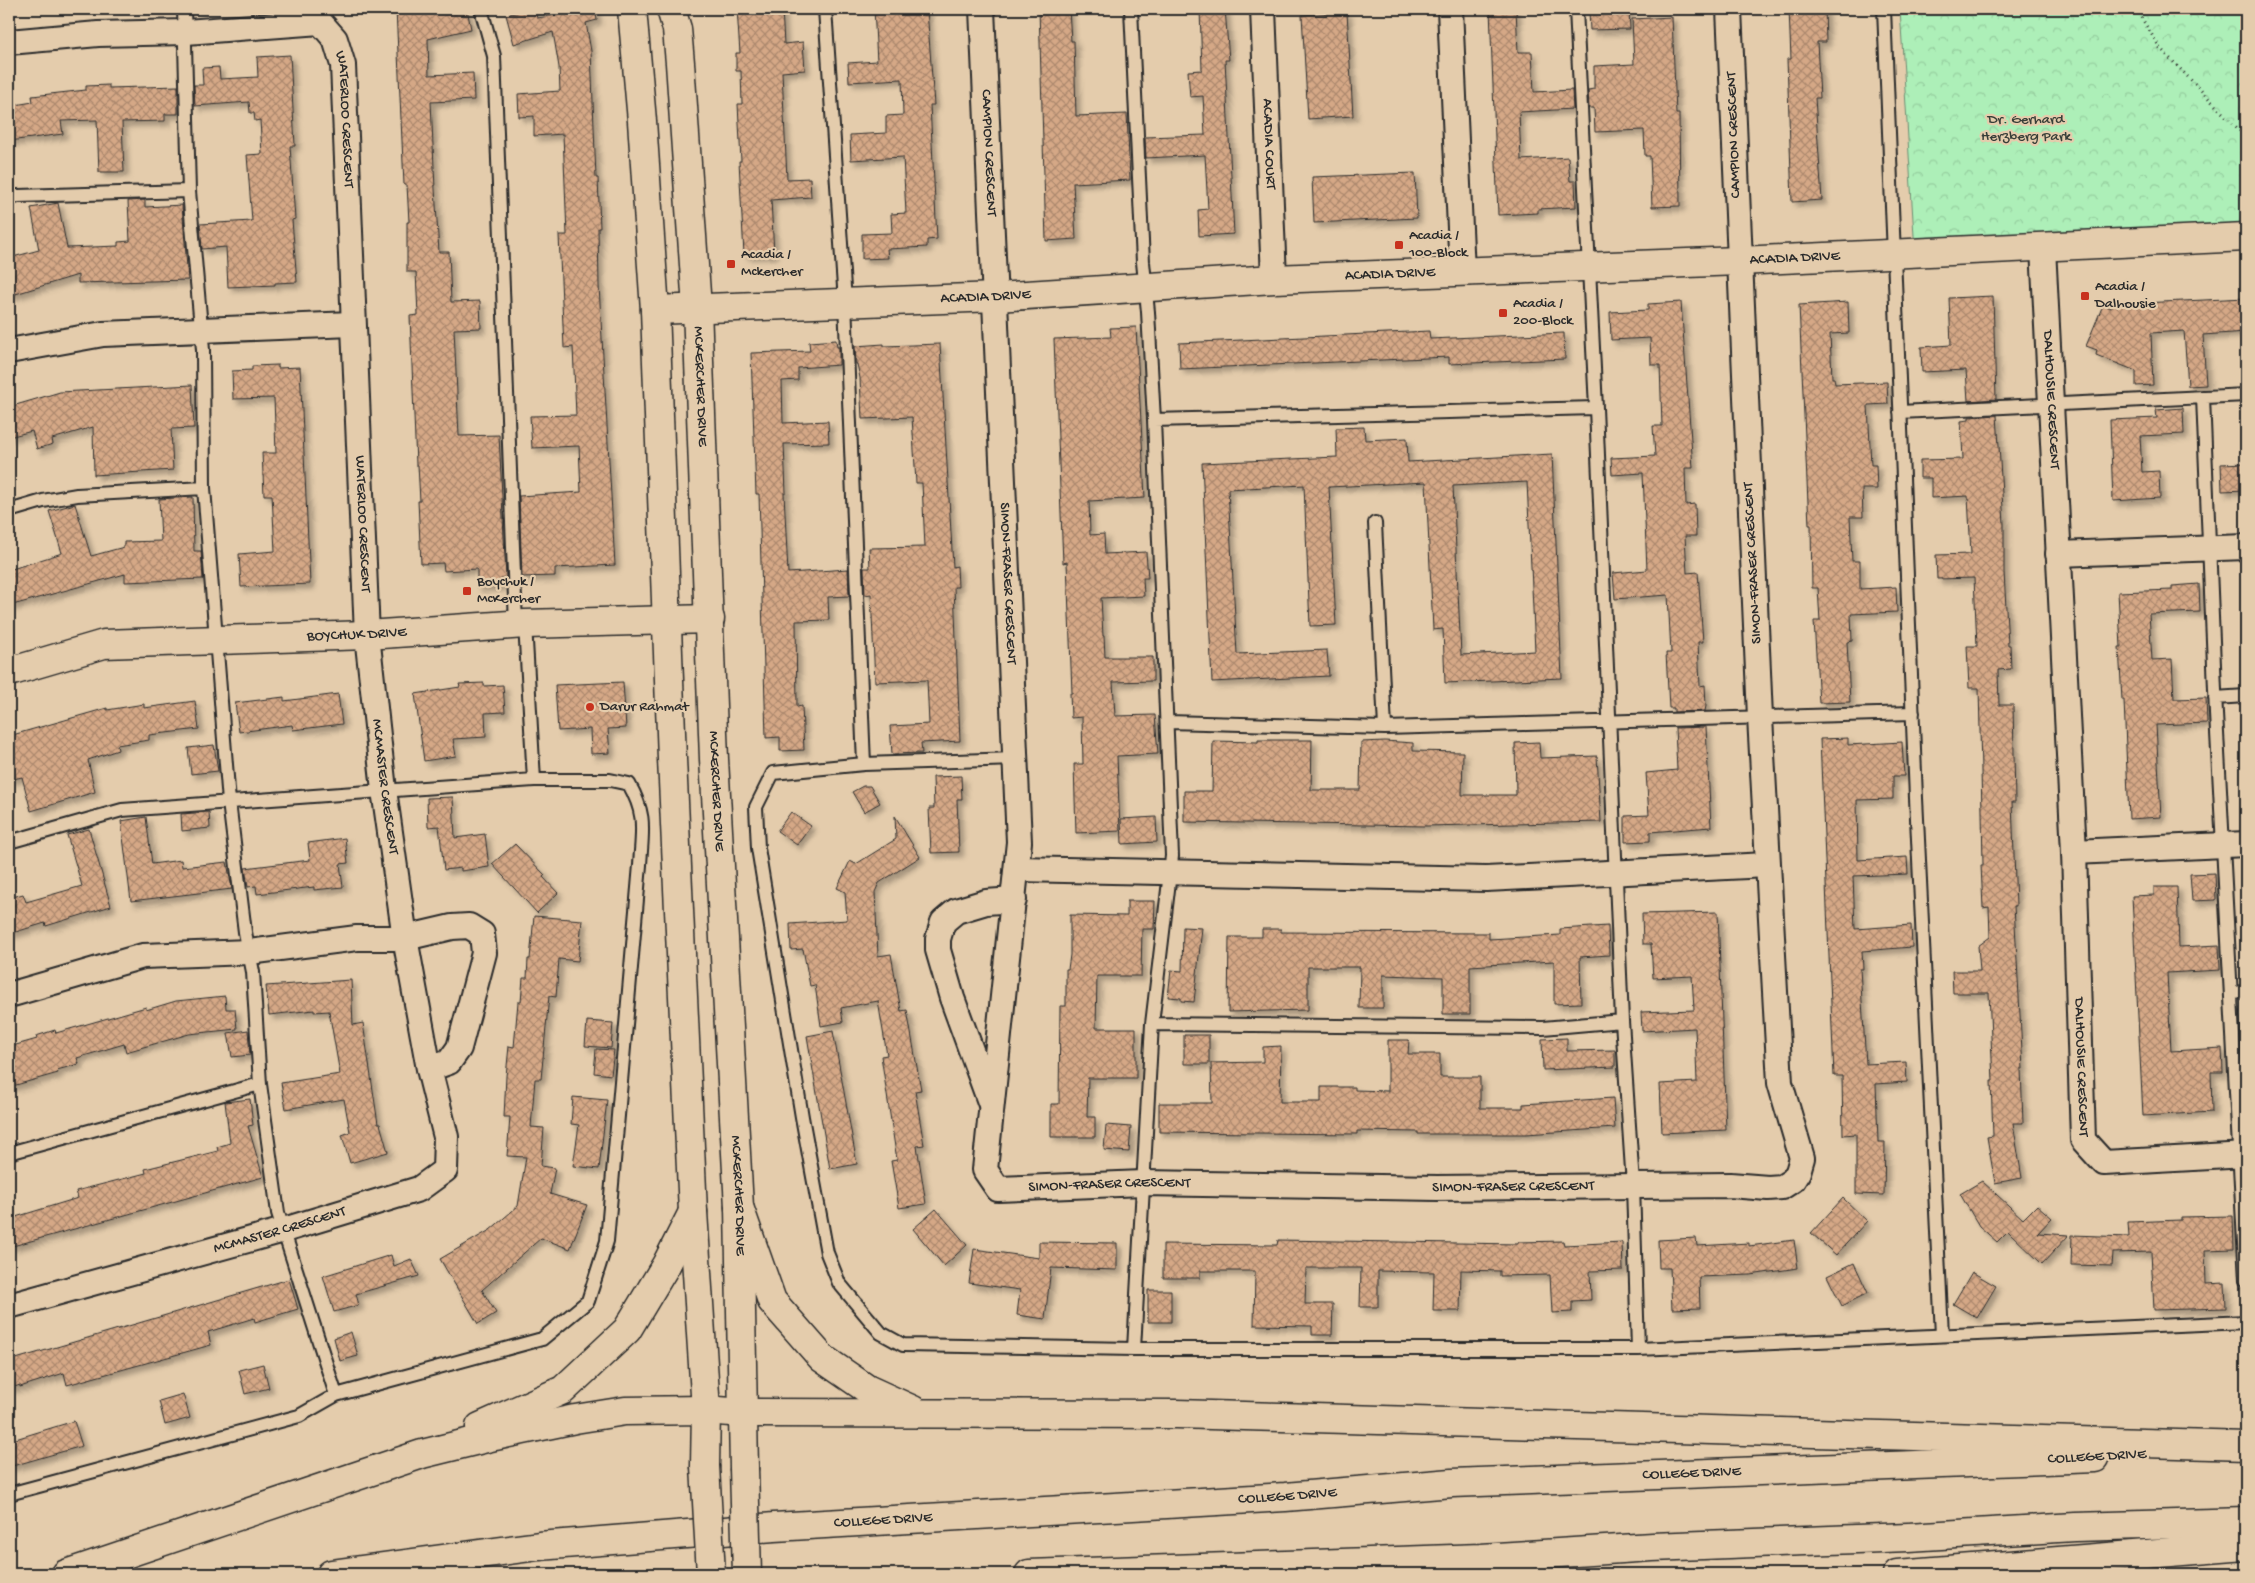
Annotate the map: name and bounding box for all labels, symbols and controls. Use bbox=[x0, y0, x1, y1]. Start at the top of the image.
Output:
street label: WATERLOO CRESCENT bbox=[330, 49, 357, 189]
street label: CAMPION CRESCENT bbox=[1723, 70, 1745, 199]
street label: CAMPION CRESCENT bbox=[977, 89, 1000, 218]
street label: ACADIA COURT bbox=[1258, 98, 1279, 191]
park label: Dr. Gerhard Herzberg Park bbox=[1981, 111, 2072, 146]
place label: Acadia / 100-Block bbox=[1408, 227, 1469, 262]
marker: Acadia / 100-Block bbox=[1393, 239, 1405, 251]
place label: Acadia / Mckercher bbox=[741, 246, 804, 281]
street label: ACADIA DRIVE bbox=[1749, 247, 1841, 269]
marker: Acadia / Mckercher bbox=[725, 258, 737, 270]
street label: ACADIA DRIVE bbox=[1344, 264, 1436, 285]
place label: Acadia / Dalhousie bbox=[2094, 278, 2156, 313]
street label: ACADIA DRIVE bbox=[940, 286, 1032, 308]
marker: Acadia / Dalhousie bbox=[2079, 290, 2091, 302]
place label: Acadia / 200-Block bbox=[1513, 295, 1574, 330]
marker: Acadia / 200-Block bbox=[1497, 307, 1509, 319]
street label: MCKERCHER DRIVE bbox=[689, 326, 711, 448]
street label: DALHOUSIE CRESCENT bbox=[2038, 329, 2063, 471]
street label: WATERLOO CRESCENT bbox=[350, 455, 374, 594]
street label: SIMON-FRASER CRESCENT bbox=[1740, 480, 1766, 644]
street label: SIMON-FRASER CRESCENT bbox=[995, 502, 1020, 666]
place label: Boychuk / McKercher bbox=[476, 573, 542, 608]
marker: Boychuk / McKercher bbox=[461, 585, 473, 597]
street label: BOYCHUK DRIVE bbox=[306, 623, 408, 646]
place label: Darur Rahmat bbox=[599, 698, 691, 716]
marker: Darur Rahmat bbox=[584, 701, 596, 713]
street label: MCMASTER CRESCENT bbox=[367, 718, 402, 857]
street label: MCKERCHER DRIVE bbox=[704, 731, 728, 852]
street label: DALHOUSIE CRESCENT bbox=[2070, 996, 2092, 1138]
street label: MCKERCHER DRIVE bbox=[726, 1135, 749, 1256]
street label: SIMON-FRASER CRESCENT bbox=[1028, 1174, 1192, 1197]
street label: SIMON-FRASER CRESCENT bbox=[1432, 1177, 1596, 1197]
street label: MCMASTER CRESCENT bbox=[212, 1202, 349, 1258]
street label: COLLEGE DRIVE bbox=[2047, 1445, 2147, 1469]
street label: COLLEGE DRIVE bbox=[1642, 1463, 1742, 1485]
street label: COLLEGE DRIVE bbox=[1238, 1484, 1338, 1509]
street label: COLLEGE DRIVE bbox=[833, 1509, 934, 1532]

